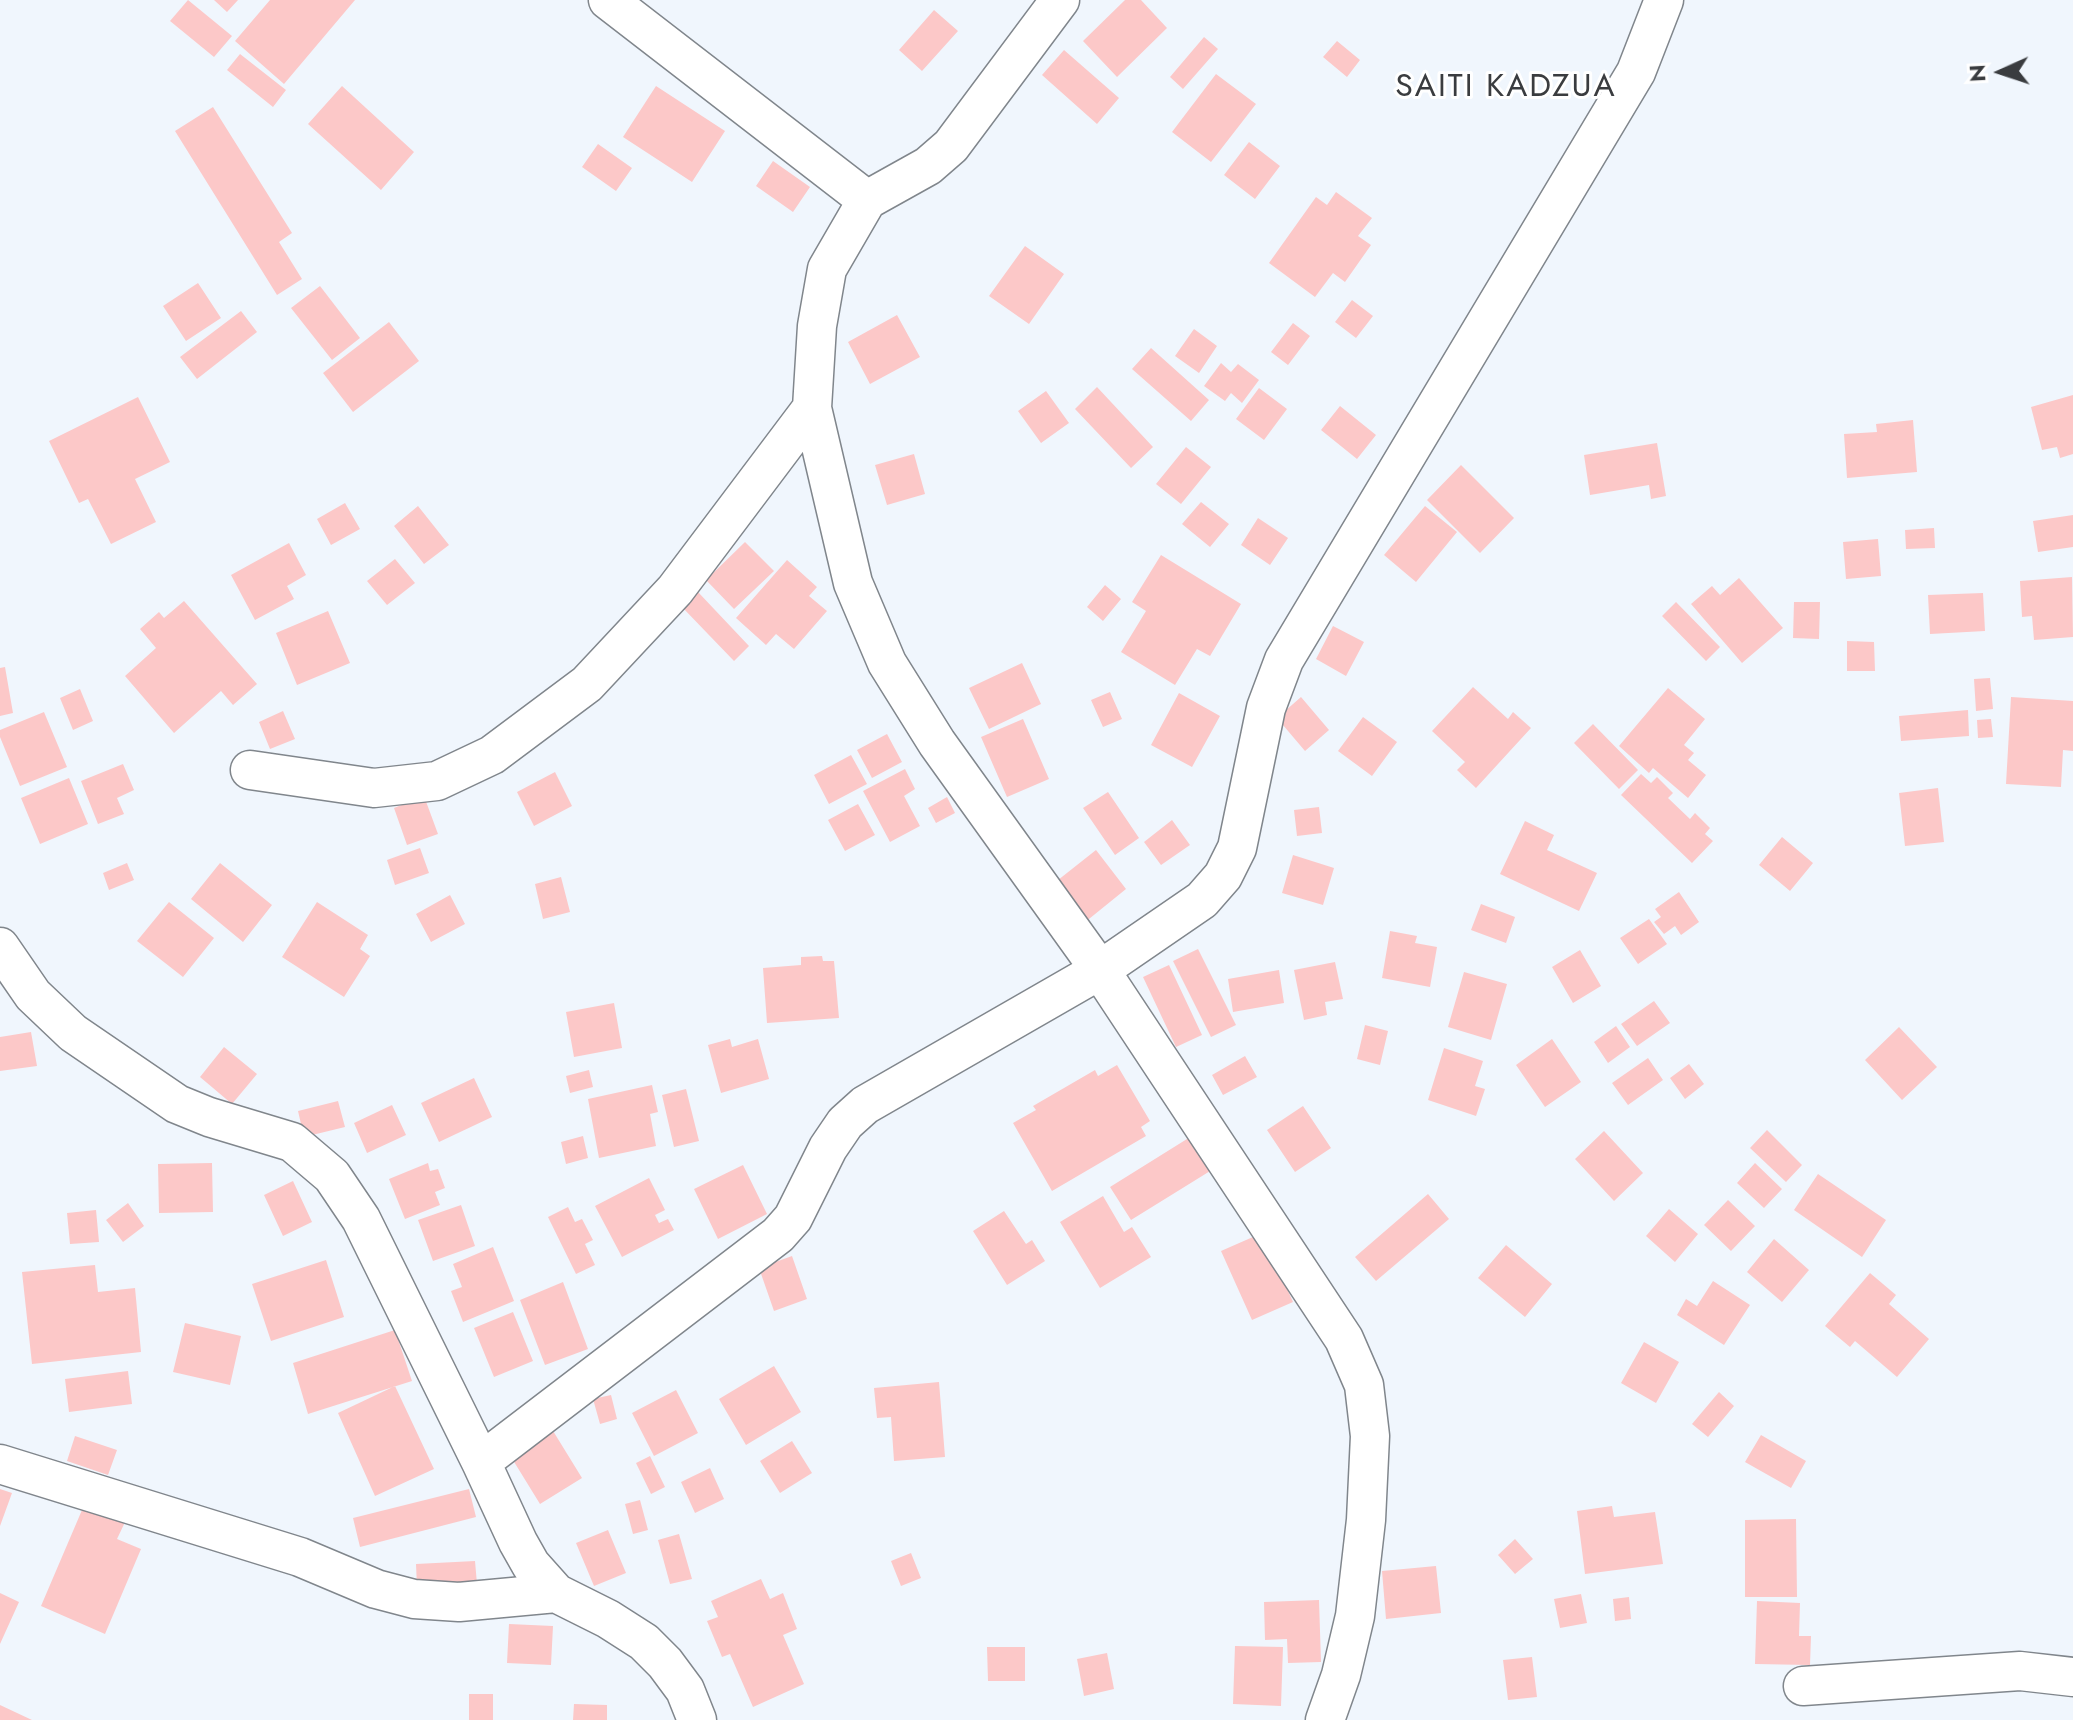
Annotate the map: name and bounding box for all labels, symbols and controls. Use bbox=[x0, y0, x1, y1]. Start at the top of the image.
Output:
north arrow bbox=[1961, 32, 2041, 112]
text: N bbox=[1961, 64, 1993, 83]
district label: SAITI KADZUA bbox=[1395, 69, 1617, 107]

